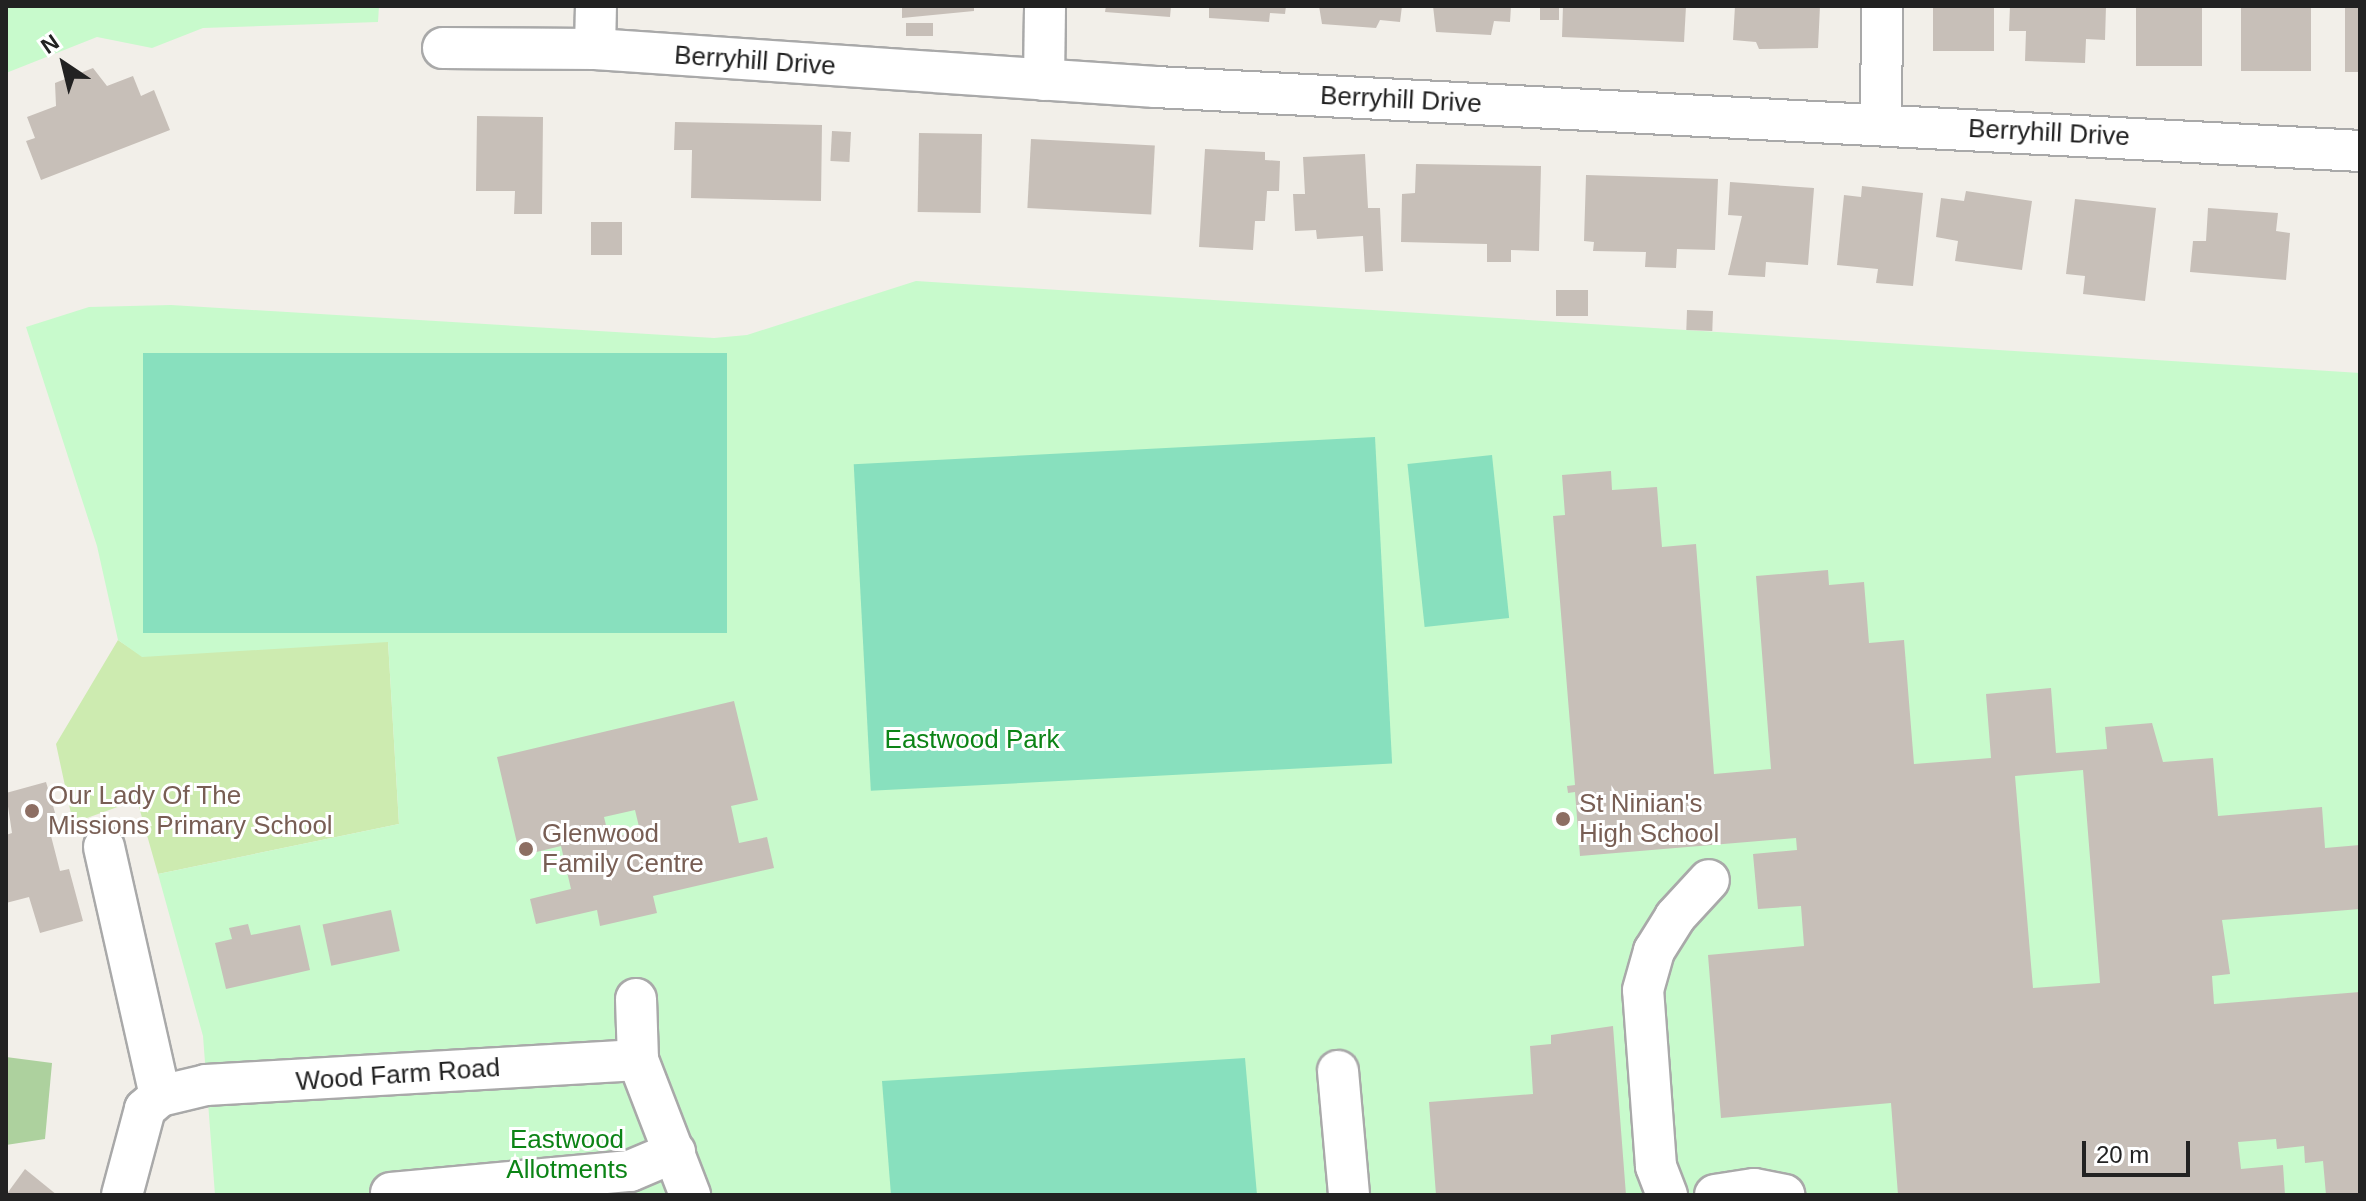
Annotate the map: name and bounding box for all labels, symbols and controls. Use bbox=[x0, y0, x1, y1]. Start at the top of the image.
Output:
north arrow bbox=[24, 24, 104, 104]
text: N bbox=[36, 29, 64, 59]
street label: Berryhill Drive bbox=[673, 40, 837, 82]
street label: Berryhill Drive bbox=[1319, 80, 1483, 120]
street label: Berryhill Drive bbox=[1967, 113, 2131, 153]
park label: Eastwood Park bbox=[885, 724, 1059, 756]
place label: Our Lady Of The Missions Primary School bbox=[48, 780, 333, 842]
place label: St Ninian's High School bbox=[1579, 788, 1719, 850]
marker: Our Lady Of The Missions Primary School bbox=[23, 802, 41, 820]
marker: St Ninian's High School bbox=[1554, 810, 1572, 828]
place label: Glenwood Family Centre bbox=[542, 818, 704, 880]
marker: Glenwood Family Centre bbox=[517, 840, 535, 858]
street label: Wood Farm Road bbox=[295, 1052, 501, 1098]
park label: Eastwood Allotments bbox=[506, 1124, 628, 1186]
scale bar bbox=[2086, 1125, 2194, 1175]
text: 20 m bbox=[2096, 1141, 2149, 1168]

